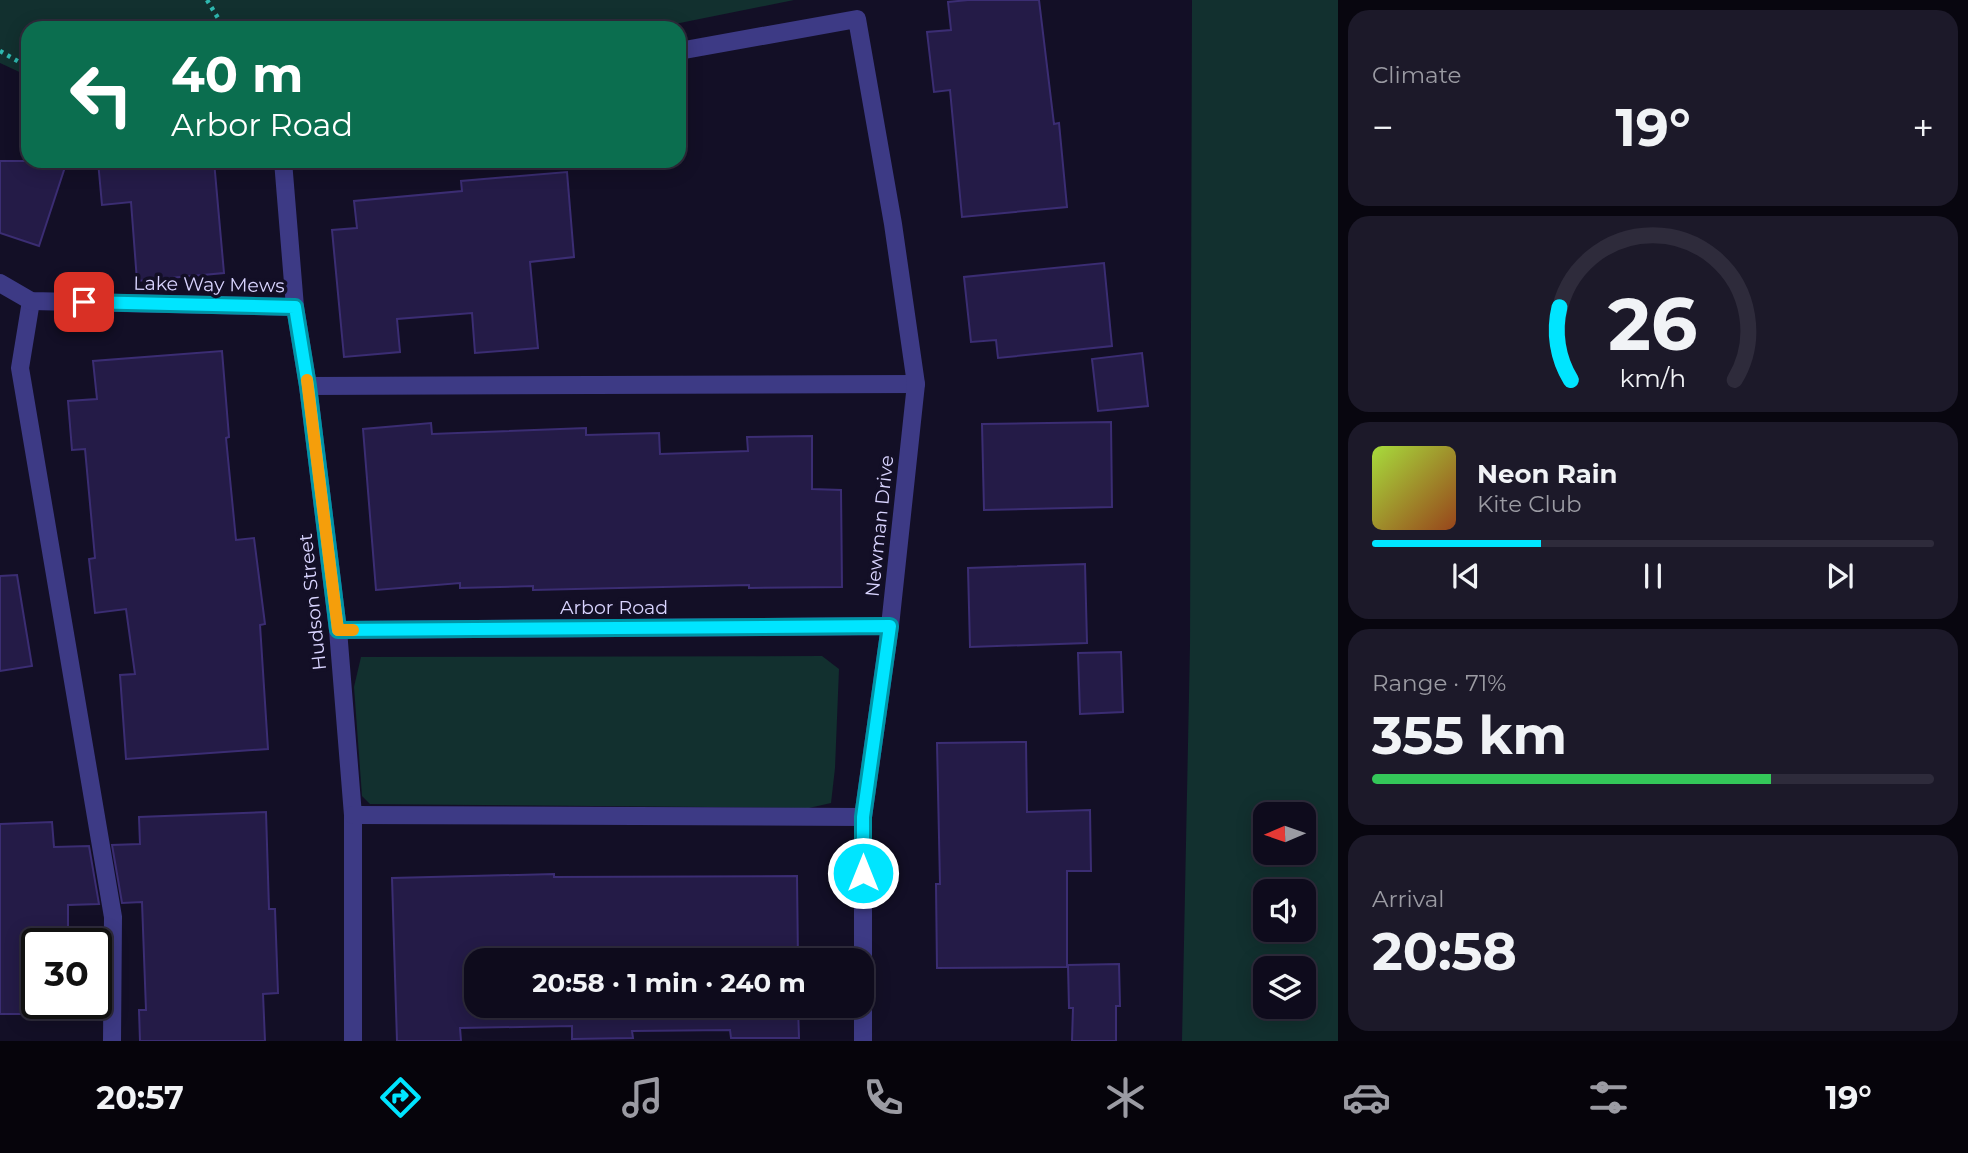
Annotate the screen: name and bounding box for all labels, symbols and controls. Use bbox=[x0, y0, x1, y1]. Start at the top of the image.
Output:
text: 40 m bbox=[171, 45, 303, 104]
icon: left bbox=[56, 49, 147, 140]
text: Climate bbox=[1372, 61, 1461, 89]
text: 19° bbox=[1615, 96, 1691, 159]
text: − bbox=[1372, 104, 1394, 151]
text: + bbox=[1912, 104, 1934, 151]
text: Arbor Road bbox=[171, 105, 353, 144]
pin bbox=[54, 272, 114, 332]
street label: Lake Way Mews bbox=[133, 272, 285, 297]
text: 26 bbox=[1608, 281, 1698, 369]
icon: arrive bbox=[65, 283, 103, 321]
text: km/h bbox=[1620, 363, 1686, 393]
street label: Newman Drive bbox=[861, 454, 898, 598]
text: Neon Rain bbox=[1477, 458, 1618, 490]
text: Kite Club bbox=[1477, 490, 1582, 518]
street label: Hudson Street bbox=[294, 532, 331, 672]
icon: previous bbox=[1447, 557, 1485, 595]
icon: pause bbox=[1634, 557, 1672, 595]
icon: next bbox=[1821, 557, 1859, 595]
street label: Arbor Road bbox=[560, 596, 668, 619]
text: Range · 71% bbox=[1372, 669, 1506, 697]
text: 355 km bbox=[1372, 704, 1567, 767]
north arrow bbox=[1253, 802, 1316, 864]
map controls bbox=[1253, 802, 1316, 1019]
position arrow bbox=[826, 836, 900, 910]
button: sound bbox=[1253, 879, 1316, 942]
text: Arrival bbox=[1372, 885, 1445, 913]
text: 20:58 bbox=[1372, 920, 1517, 983]
speed limit sign: 30 bbox=[21, 928, 112, 1019]
button: layers bbox=[1253, 956, 1316, 1019]
text: 20:58 · 1 min · 240 m bbox=[532, 967, 806, 999]
icon: directions bbox=[376, 1073, 425, 1122]
icon: music bbox=[618, 1073, 667, 1122]
icon: phone bbox=[859, 1073, 908, 1122]
icon: climate bbox=[1101, 1073, 1150, 1122]
icon: car bbox=[1342, 1073, 1391, 1122]
icon: filters bbox=[1584, 1073, 1633, 1122]
text: 20:57 bbox=[96, 1078, 184, 1117]
text: 19° bbox=[1825, 1078, 1872, 1117]

